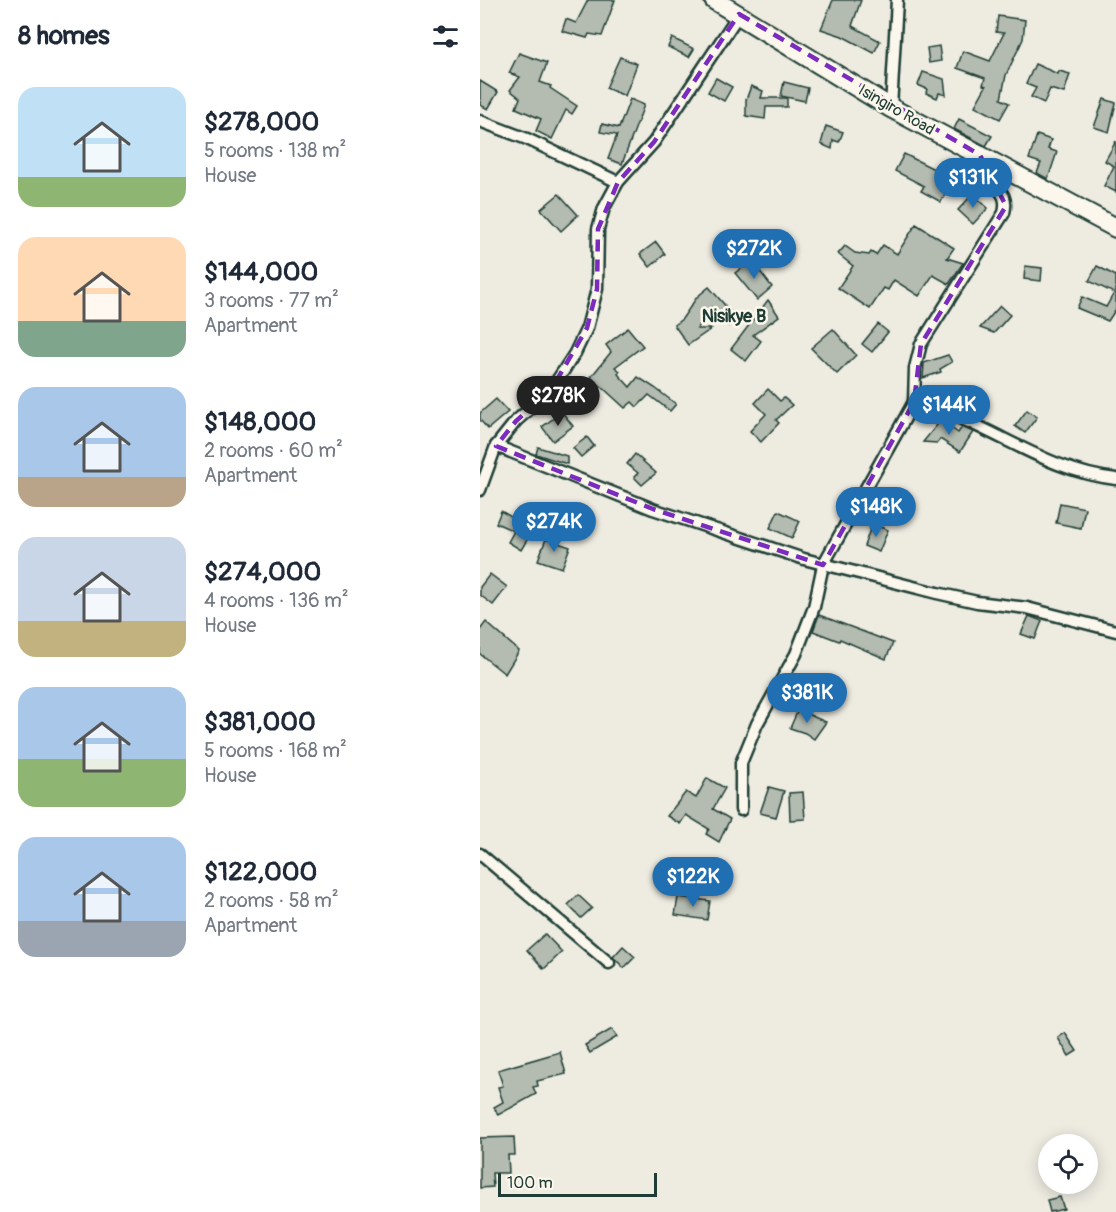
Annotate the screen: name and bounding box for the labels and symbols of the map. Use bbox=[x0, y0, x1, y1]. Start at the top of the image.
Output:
street label: Isingiro Road bbox=[855, 80, 938, 140]
pin: $131K bbox=[931, 158, 1015, 209]
pin: $272K bbox=[712, 229, 796, 280]
district label: Nisikye B bbox=[702, 305, 766, 328]
pin: $278K bbox=[516, 376, 600, 427]
pin: $144K bbox=[907, 385, 991, 436]
pin: $148K bbox=[834, 487, 918, 538]
pin: $274K bbox=[512, 502, 596, 553]
pin: $381K bbox=[765, 673, 849, 724]
pin: $122K bbox=[651, 857, 735, 908]
scale bar bbox=[498, 1170, 657, 1198]

